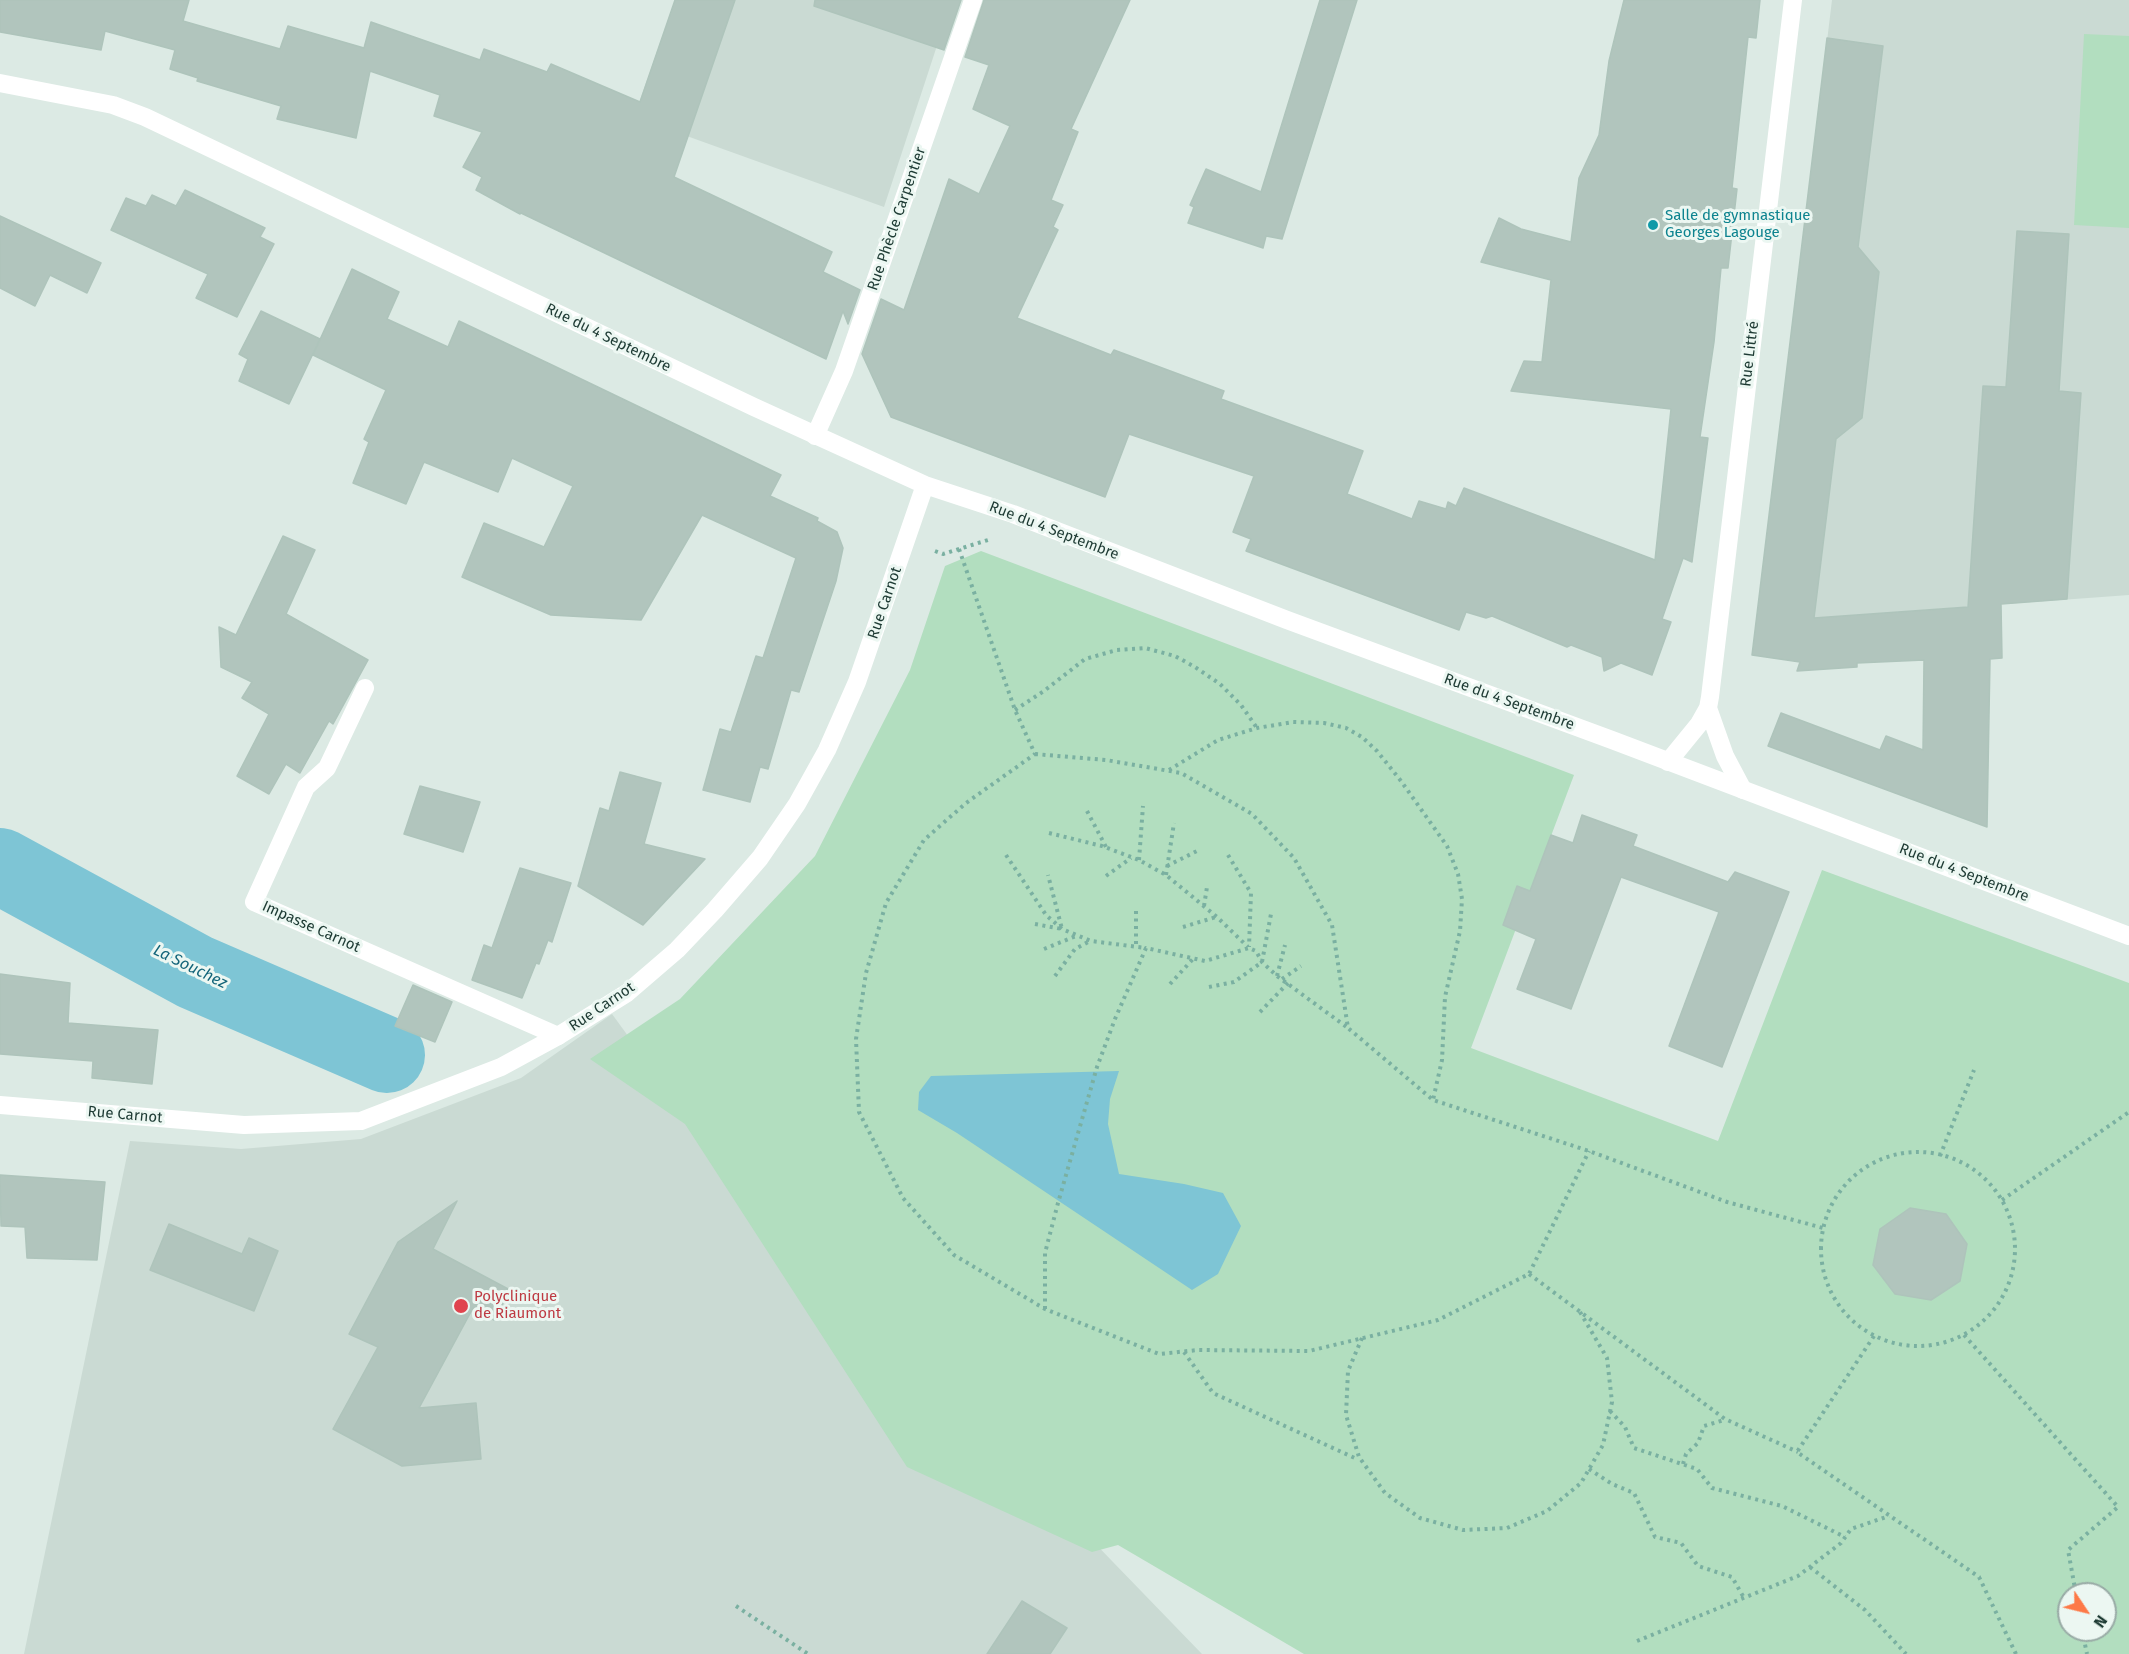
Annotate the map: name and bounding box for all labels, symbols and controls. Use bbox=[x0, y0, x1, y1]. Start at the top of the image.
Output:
street label: Rue Phècle Carpentier bbox=[864, 145, 930, 293]
place label: Salle de gymnastique Georges Lagouge bbox=[1665, 207, 1811, 242]
marker: Salle de gymnastique Georges Lagouge bbox=[1646, 218, 1660, 232]
street label: Rue du 4 Septembre bbox=[542, 300, 674, 376]
street label: Rue Littré bbox=[1737, 320, 1763, 388]
street label: Rue du 4 Septembre bbox=[987, 498, 1121, 564]
street label: Rue Carnot bbox=[864, 565, 906, 641]
street label: Rue du 4 Septembre bbox=[1441, 670, 1577, 734]
street label: Rue du 4 Septembre bbox=[1897, 840, 2031, 906]
street label: Impasse Carnot bbox=[259, 897, 363, 957]
water label: La Souchez bbox=[150, 941, 230, 993]
street label: Rue Carnot bbox=[566, 979, 638, 1035]
street label: Rue Carnot bbox=[87, 1103, 163, 1127]
place label: Polyclinique de Riaumont bbox=[474, 1288, 561, 1323]
marker: Polyclinique de Riaumont bbox=[452, 1297, 470, 1315]
north arrow bbox=[2057, 1582, 2117, 1642]
text: N bbox=[2090, 1612, 2111, 1631]

